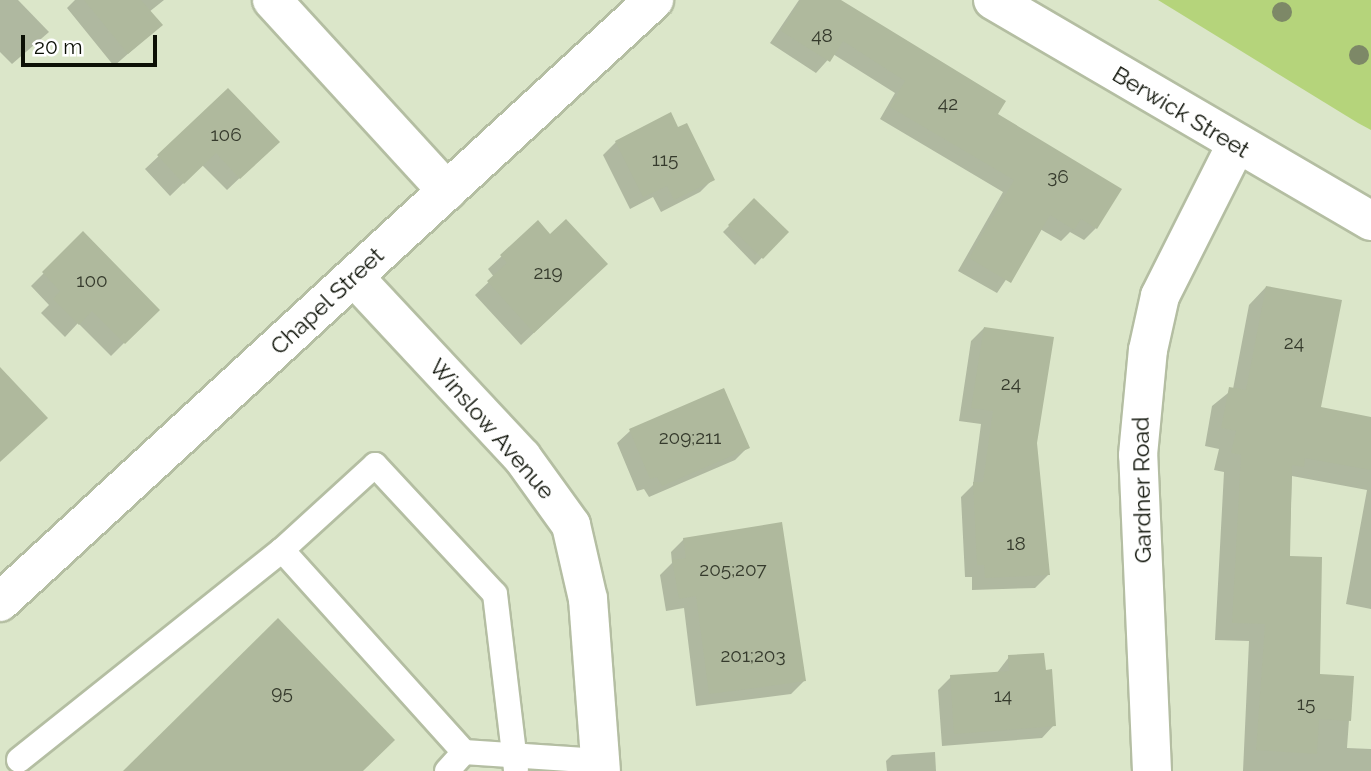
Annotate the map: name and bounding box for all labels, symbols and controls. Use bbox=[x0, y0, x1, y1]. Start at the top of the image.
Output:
scale bar bbox=[24, 21, 161, 65]
house number: 48 bbox=[811, 25, 833, 47]
text: 20 m bbox=[34, 34, 82, 59]
street label: Berwick Street bbox=[1107, 60, 1255, 164]
house number: 42 bbox=[938, 93, 958, 115]
house number: 106 bbox=[210, 124, 242, 146]
house number: 115 bbox=[652, 149, 678, 171]
house number: 36 bbox=[1047, 166, 1069, 188]
street label: Chapel Street bbox=[264, 241, 390, 361]
house number: 219 bbox=[533, 262, 563, 284]
house number: 100 bbox=[76, 270, 108, 292]
house number: 24 bbox=[1284, 332, 1304, 354]
street label: Winslow Avenue bbox=[423, 353, 561, 505]
house number: 24 bbox=[1001, 373, 1021, 395]
street label: Gardner Road bbox=[1127, 416, 1157, 564]
house number: 209;211 bbox=[659, 427, 721, 449]
house number: 18 bbox=[1006, 533, 1026, 555]
house number: 205;207 bbox=[699, 559, 767, 581]
house number: 201;203 bbox=[720, 645, 786, 667]
house number: 95 bbox=[271, 682, 293, 704]
house number: 14 bbox=[994, 685, 1012, 707]
house number: 15 bbox=[1297, 693, 1315, 715]

